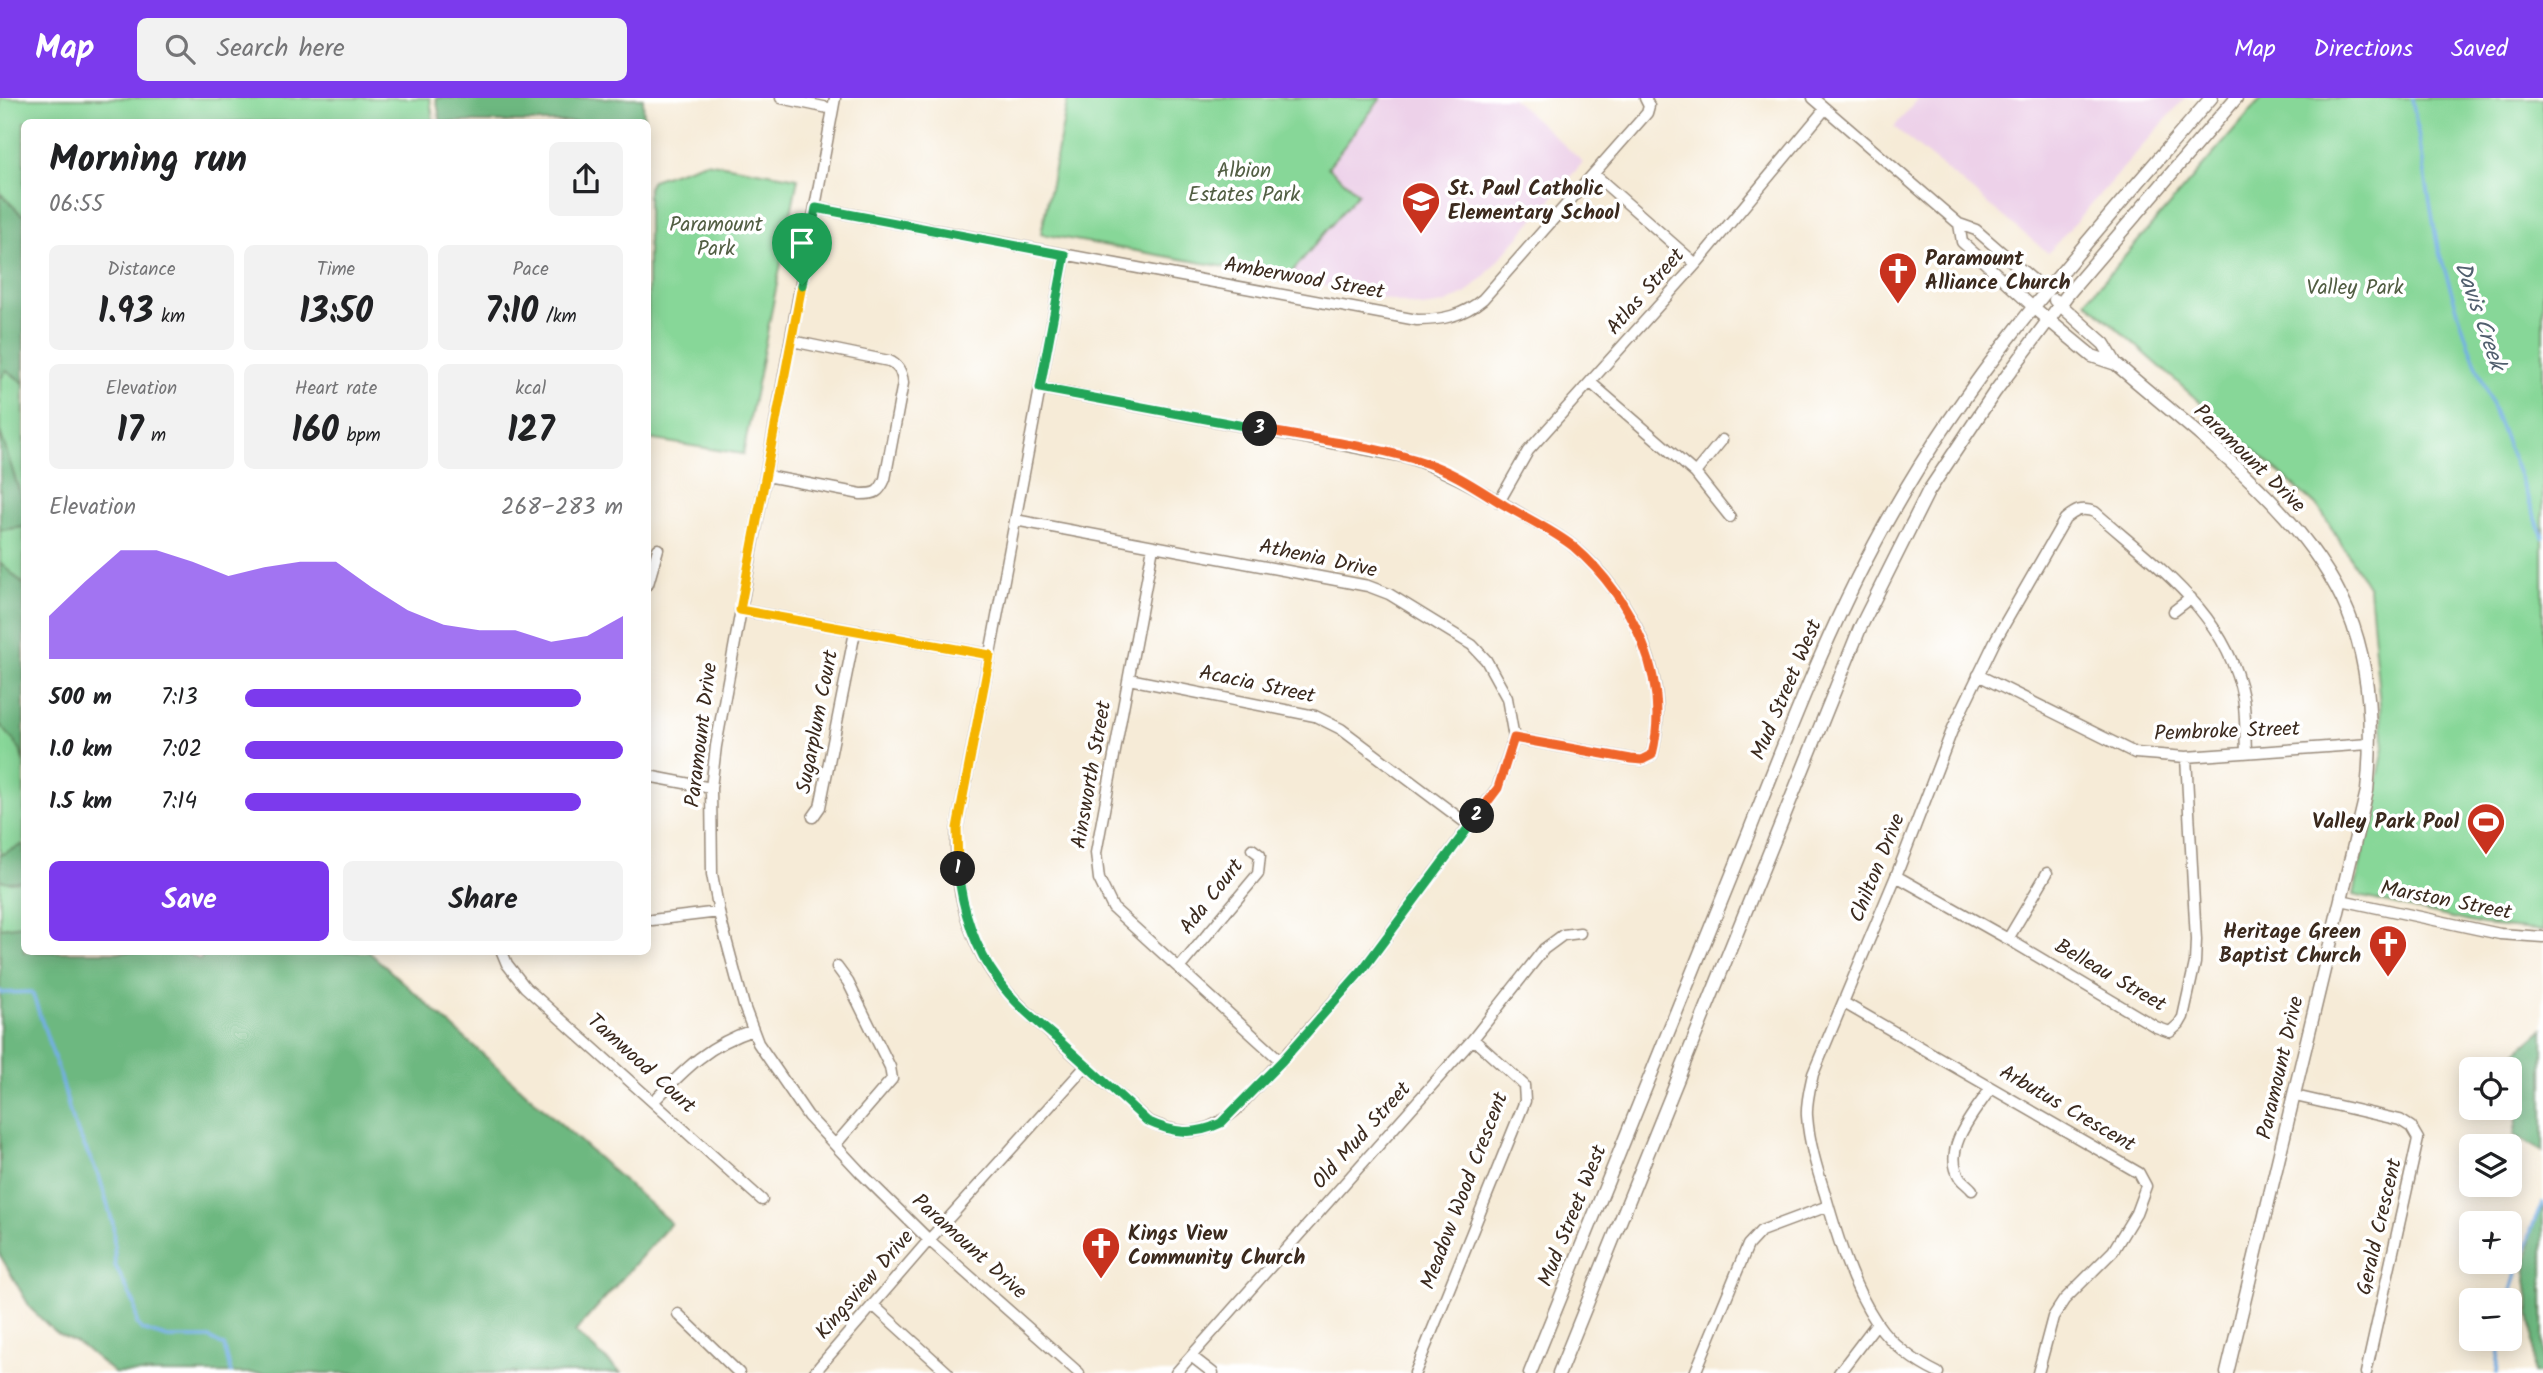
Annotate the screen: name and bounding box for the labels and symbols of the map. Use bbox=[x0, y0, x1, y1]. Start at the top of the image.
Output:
park label: Albion Estates Park bbox=[1188, 155, 1300, 212]
place label: St. Paul Catholic Elementary School bbox=[1448, 173, 1620, 230]
school or university icon: St. Paul Catholic Elementary School bbox=[1400, 180, 1442, 235]
park label: Paramount Park bbox=[669, 209, 764, 266]
pin bbox=[772, 213, 832, 285]
street label: Atlas Street bbox=[1599, 240, 1694, 343]
place label: Paramount Alliance Church bbox=[1925, 243, 2071, 300]
street label: Amberwood Street bbox=[1221, 249, 1388, 309]
church icon: Paramount Alliance Church bbox=[1877, 250, 1919, 305]
water label: Davis Creek bbox=[2444, 257, 2515, 378]
park label: Valley Park bbox=[2306, 272, 2404, 305]
street label: Paramount Drive bbox=[2185, 396, 2313, 522]
pin: 3 bbox=[1242, 412, 1278, 446]
street label: Athenia Drive bbox=[1256, 530, 1381, 588]
street label: Mud Street West bbox=[1742, 614, 1832, 766]
street label: Sugarplum Court bbox=[788, 646, 848, 797]
street label: Acacia Street bbox=[1196, 657, 1319, 714]
street label: Paramount Drive bbox=[677, 660, 727, 809]
street label: Ainsworth Street bbox=[1063, 698, 1121, 852]
street label: Pembroke Street bbox=[2153, 713, 2301, 751]
pin: 2 bbox=[1460, 798, 1494, 834]
sports icon: Valley Park Pool bbox=[2465, 801, 2507, 856]
place label: Valley Park Pool bbox=[2312, 806, 2459, 839]
street label: Chilton Drive bbox=[1841, 808, 1915, 928]
street label: Ada Court bbox=[1172, 851, 1253, 942]
pin: 1 bbox=[940, 852, 976, 886]
street label: Marston Street bbox=[2378, 872, 2515, 930]
place label: Heritage Green Baptist Church bbox=[2219, 916, 2361, 973]
church icon: Heritage Green Baptist Church bbox=[2367, 923, 2409, 978]
street label: Belleau Street bbox=[2048, 931, 2173, 1022]
street label: Paramount Drive bbox=[2249, 993, 2314, 1143]
street label: Tamwood Court bbox=[579, 1006, 704, 1123]
street label: Arbutus Crescent bbox=[1993, 1057, 2142, 1162]
street label: Old Mud Street bbox=[1304, 1074, 1420, 1197]
street label: Meadow Wood Crescent bbox=[1412, 1087, 1518, 1294]
street label: Mud Street West bbox=[1530, 1139, 1617, 1292]
street label: Gerald Crescent bbox=[2348, 1155, 2412, 1299]
street label: Paramount Drive bbox=[904, 1186, 1035, 1308]
place label: Kings View Community Church bbox=[1128, 1218, 1306, 1275]
street label: Kingsview Drive bbox=[808, 1222, 923, 1348]
church icon: Kings View Community Church bbox=[1080, 1225, 1122, 1280]

